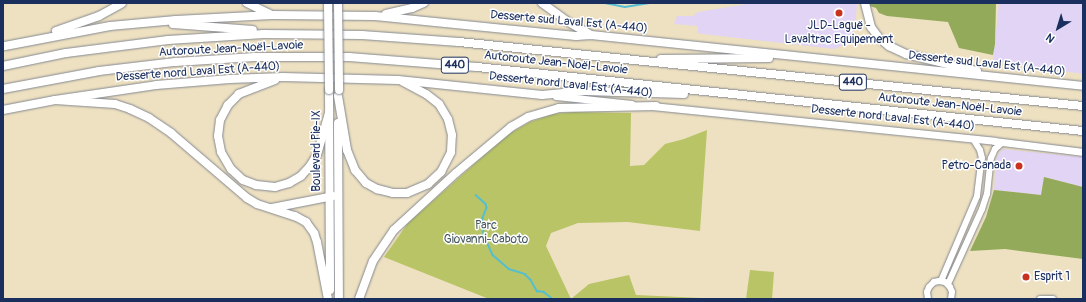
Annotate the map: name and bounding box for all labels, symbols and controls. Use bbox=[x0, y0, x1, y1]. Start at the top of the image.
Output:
street label: Desserte sud Laval Est (A-440) bbox=[490, 8, 648, 36]
marker: JLD-Laguë - Lavaltrac Equipement bbox=[834, 8, 844, 18]
north arrow bbox=[1038, 8, 1078, 48]
place label: JLD-Laguë - Lavaltrac Equipement bbox=[785, 19, 893, 47]
text: N bbox=[1043, 30, 1057, 45]
street label: Autoroute Jean-Noël-Lavoie bbox=[158, 38, 304, 60]
street label: Autoroute Jean-Noël-Lavoie bbox=[483, 48, 629, 78]
street label: Desserte sud Laval Est (A-440) bbox=[908, 49, 1066, 79]
road number: 440 bbox=[440, 56, 470, 74]
street label: Desserte nord Laval Est (A-440) bbox=[115, 59, 281, 85]
street label: Desserte nord Laval Est (A-440) bbox=[488, 69, 654, 101]
road number: 440 bbox=[838, 73, 868, 91]
street label: Autoroute Jean-Noël-Lavoie bbox=[877, 90, 1023, 120]
street label: Desserte nord Laval Est (A-440) bbox=[810, 102, 976, 134]
street label: Boulevard Pie-IX bbox=[310, 110, 324, 192]
place label: Petro-Canada bbox=[942, 159, 1011, 173]
marker: Petro-Canada bbox=[1014, 161, 1024, 171]
park label: Parc Giovanni-Caboto bbox=[444, 219, 528, 247]
place label: Esprit 1 bbox=[1034, 270, 1070, 284]
marker: Esprit 1 bbox=[1021, 272, 1031, 282]

